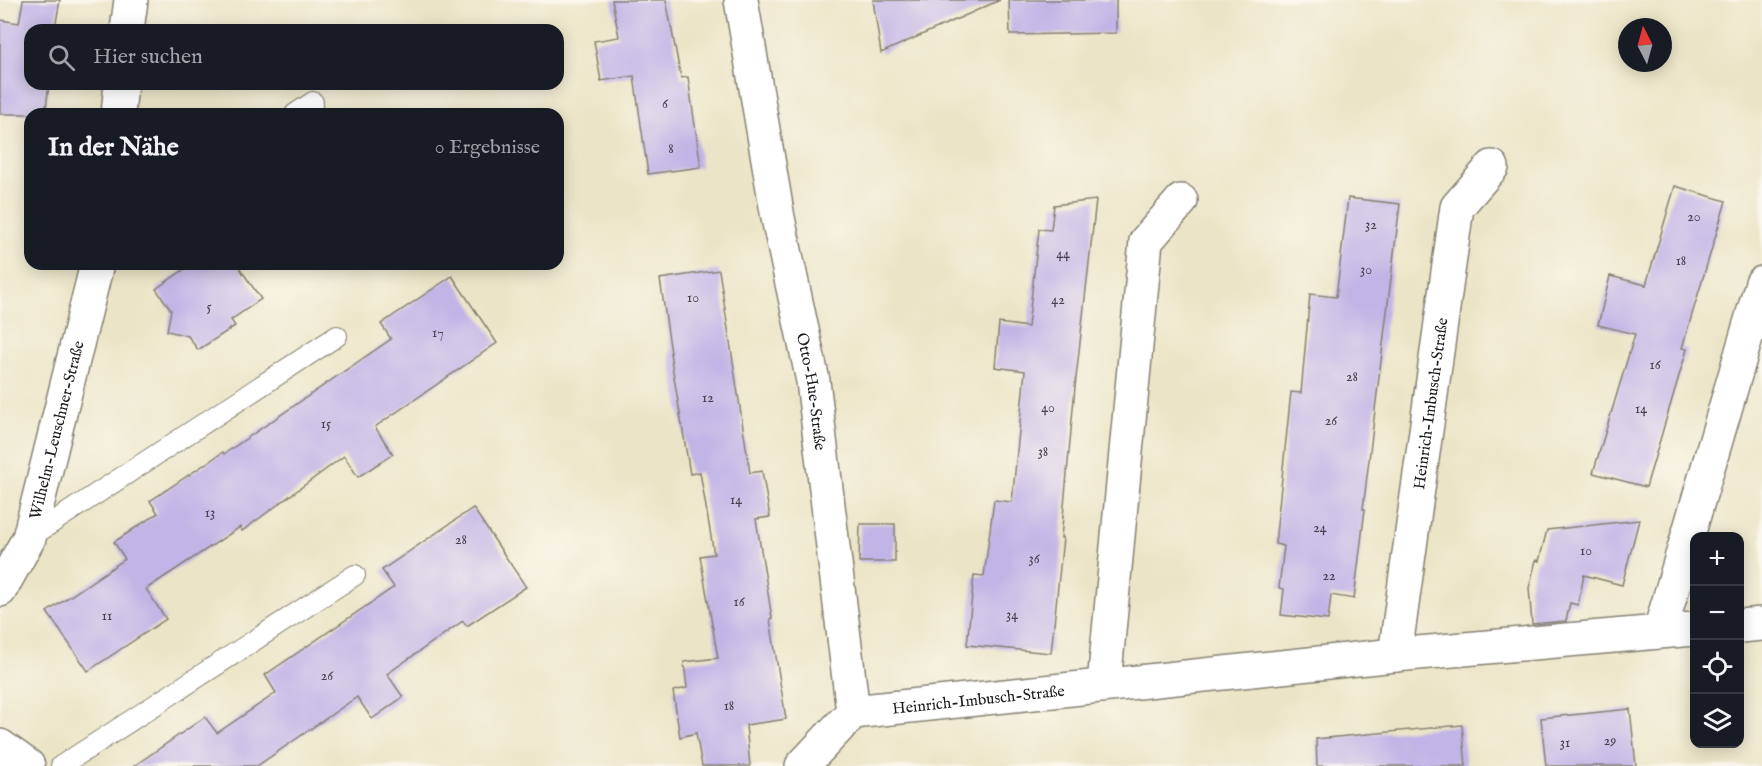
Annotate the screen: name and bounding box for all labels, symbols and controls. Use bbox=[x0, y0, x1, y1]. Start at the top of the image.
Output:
north arrow bbox=[1618, 18, 1672, 72]
search box bbox=[24, 24, 564, 90]
icon: search bbox=[45, 41, 78, 74]
text: Hier suchen bbox=[93, 43, 203, 71]
house number: 6 bbox=[662, 95, 669, 113]
text: In der Nähe bbox=[48, 131, 179, 164]
text: 0 Ergebnisse bbox=[435, 135, 540, 160]
house number: 8 bbox=[668, 140, 674, 158]
house number: 20 bbox=[1687, 208, 1701, 226]
house number: 32 bbox=[1365, 216, 1377, 234]
house number: 44 bbox=[1056, 245, 1070, 263]
house number: 18 bbox=[1676, 252, 1686, 270]
house number: 30 bbox=[1360, 261, 1372, 279]
house number: 10 bbox=[687, 289, 699, 307]
house number: 42 bbox=[1051, 291, 1065, 309]
house number: 5 bbox=[206, 298, 212, 316]
street label: Heinrich-Imbusch-Straße bbox=[1410, 317, 1454, 491]
house number: 17 bbox=[432, 324, 444, 342]
street label: Otto-Hue-Straße bbox=[791, 331, 829, 452]
street label: Wilhelm-Leuschner-Straße bbox=[26, 339, 90, 522]
house number: 16 bbox=[1649, 356, 1662, 374]
house number: 28 bbox=[1346, 368, 1358, 386]
house number: 12 bbox=[702, 389, 714, 407]
house number: 40 bbox=[1041, 399, 1055, 417]
house number: 14 bbox=[1635, 400, 1647, 418]
house number: 26 bbox=[1325, 412, 1338, 430]
house number: 15 bbox=[321, 415, 331, 433]
house number: 38 bbox=[1038, 443, 1048, 461]
house number: 14 bbox=[730, 491, 742, 509]
house number: 13 bbox=[205, 504, 215, 522]
house number: 24 bbox=[1313, 519, 1327, 537]
house number: 28 bbox=[455, 531, 467, 549]
map controls bbox=[1690, 532, 1744, 748]
button: + bbox=[1690, 532, 1744, 586]
house number: 10 bbox=[1580, 542, 1592, 560]
house number: 36 bbox=[1028, 550, 1041, 568]
house number: 22 bbox=[1322, 567, 1336, 585]
button: − bbox=[1690, 586, 1744, 640]
house number: 16 bbox=[733, 593, 746, 611]
house number: 34 bbox=[1006, 606, 1018, 624]
house number: 11 bbox=[102, 607, 112, 625]
button: locate bbox=[1690, 640, 1744, 694]
house number: 26 bbox=[321, 667, 334, 685]
street label: Heinrich-Imbusch-Straße bbox=[891, 682, 1066, 720]
button: layers bbox=[1690, 694, 1744, 748]
house number: 18 bbox=[724, 697, 734, 715]
house number: 29 bbox=[1604, 732, 1616, 750]
house number: 31 bbox=[1560, 734, 1570, 752]

